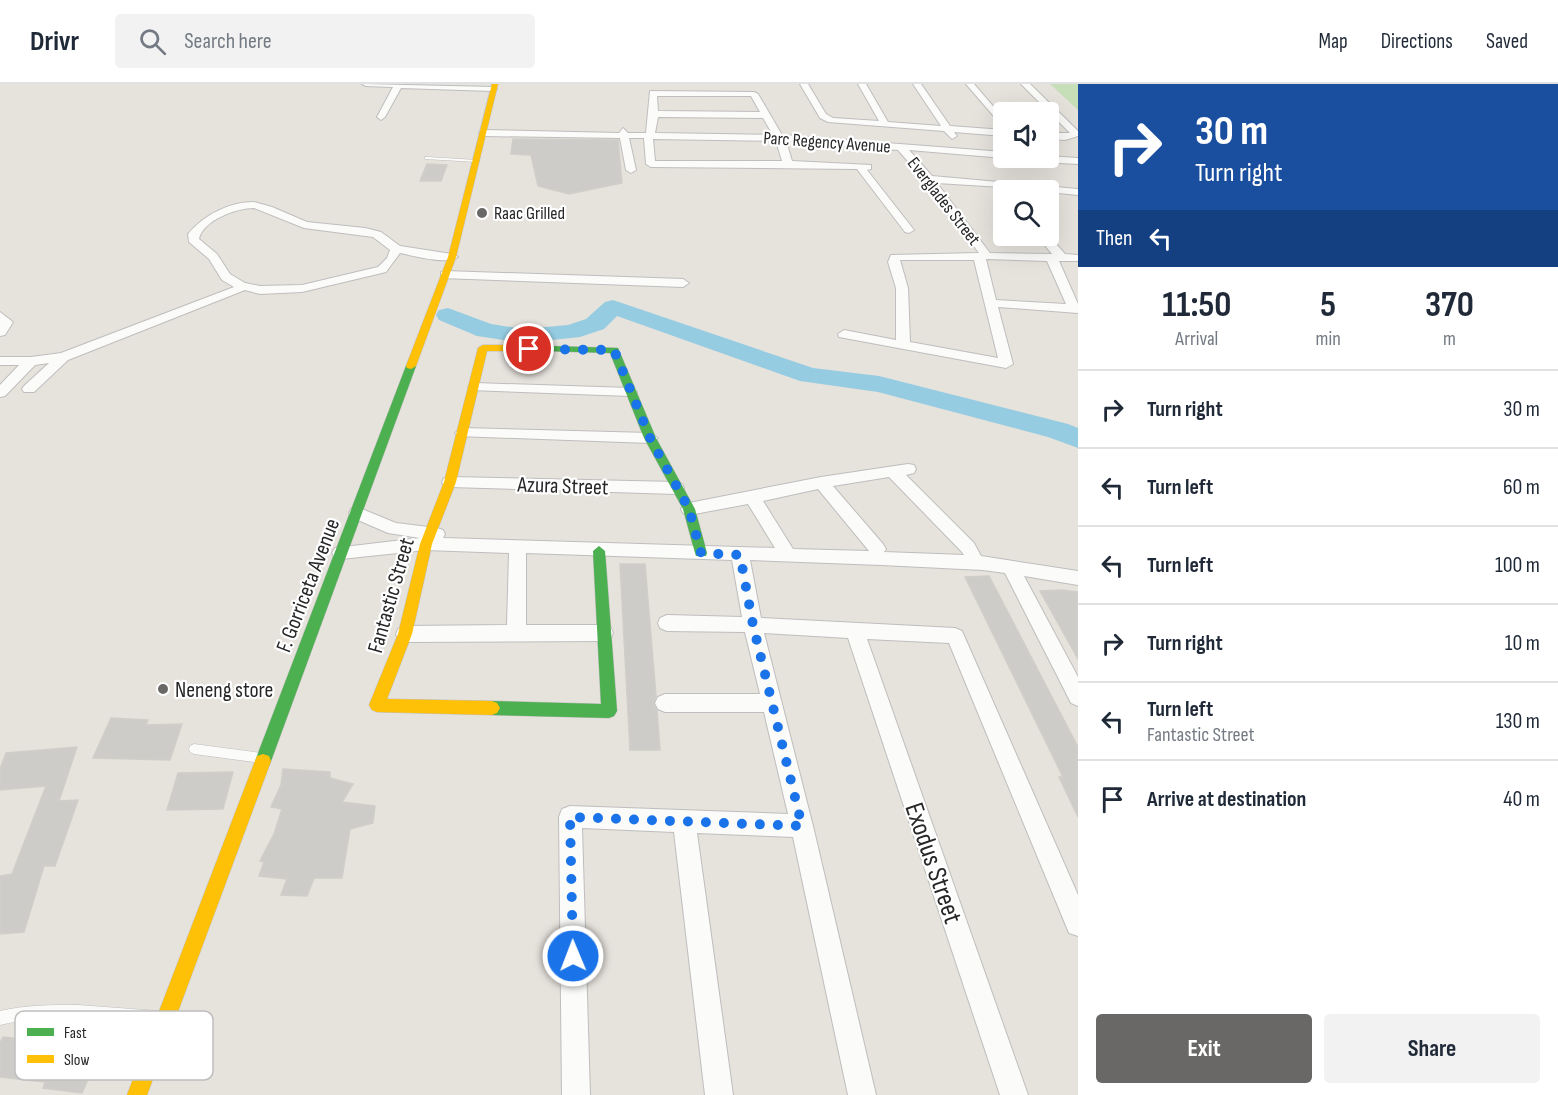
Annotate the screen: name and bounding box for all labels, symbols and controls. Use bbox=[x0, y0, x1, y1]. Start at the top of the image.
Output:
search box bbox=[115, 14, 535, 68]
text: Drivr bbox=[30, 25, 79, 58]
icon: search bbox=[136, 25, 169, 58]
text: Search here bbox=[184, 28, 272, 55]
text: Map bbox=[1318, 29, 1348, 54]
text: Directions bbox=[1381, 29, 1453, 54]
text: Saved bbox=[1486, 29, 1528, 54]
map controls bbox=[993, 102, 1059, 246]
button: sound bbox=[993, 102, 1059, 168]
text: 30 m bbox=[1195, 106, 1268, 157]
icon: right bbox=[1096, 108, 1174, 186]
street label: Parc Regency Avenue bbox=[763, 128, 891, 157]
street label: Everglades Street bbox=[903, 153, 985, 250]
text: Turn right bbox=[1195, 157, 1282, 189]
button: search bbox=[993, 180, 1059, 246]
place label: Raac Grilled bbox=[494, 203, 565, 224]
marker: Raac Grilled bbox=[475, 206, 489, 220]
icon: left bbox=[1144, 222, 1177, 255]
text: Then bbox=[1096, 225, 1132, 252]
text: 11:50 bbox=[1162, 284, 1231, 327]
text: 5 bbox=[1320, 284, 1336, 327]
text: 370 bbox=[1425, 284, 1474, 327]
pin bbox=[503, 323, 554, 374]
text: Arrival bbox=[1175, 327, 1218, 351]
text: min bbox=[1316, 327, 1341, 351]
text: m bbox=[1443, 327, 1456, 351]
icon: arrive bbox=[512, 332, 545, 365]
icon: right bbox=[1096, 393, 1129, 426]
text: Turn right bbox=[1147, 396, 1223, 423]
text: 30 m bbox=[1503, 396, 1540, 423]
street label: Azura Street bbox=[516, 471, 609, 502]
icon: left bbox=[1096, 471, 1129, 504]
text: Turn left bbox=[1147, 474, 1213, 501]
text: 60 m bbox=[1503, 474, 1540, 501]
street label: F. Gorriceta Avenue bbox=[270, 515, 346, 656]
street label: Fantastic Street bbox=[362, 534, 421, 656]
icon: left bbox=[1096, 549, 1129, 582]
text: Turn left bbox=[1147, 552, 1213, 579]
text: 100 m bbox=[1495, 552, 1540, 579]
icon: right bbox=[1096, 627, 1129, 660]
text: Turn right bbox=[1147, 630, 1223, 657]
text: 10 m bbox=[1505, 630, 1540, 657]
place label: Neneng store bbox=[175, 677, 273, 704]
marker: Neneng store bbox=[156, 682, 170, 696]
text: Turn left bbox=[1147, 696, 1213, 723]
icon: left bbox=[1096, 705, 1129, 738]
text: 130 m bbox=[1496, 708, 1540, 735]
text: Fantastic Street bbox=[1147, 723, 1255, 747]
icon: arrive bbox=[1096, 783, 1129, 816]
text: Arrive at destination bbox=[1147, 786, 1306, 813]
text: 40 m bbox=[1503, 786, 1540, 813]
street label: Exodus Street bbox=[897, 799, 969, 928]
position arrow bbox=[541, 924, 605, 988]
legend bbox=[15, 1011, 213, 1080]
button: Exit bbox=[1096, 1014, 1312, 1083]
button: Share bbox=[1324, 1014, 1540, 1083]
text: Fast bbox=[64, 1024, 87, 1043]
text: Slow bbox=[64, 1051, 89, 1070]

